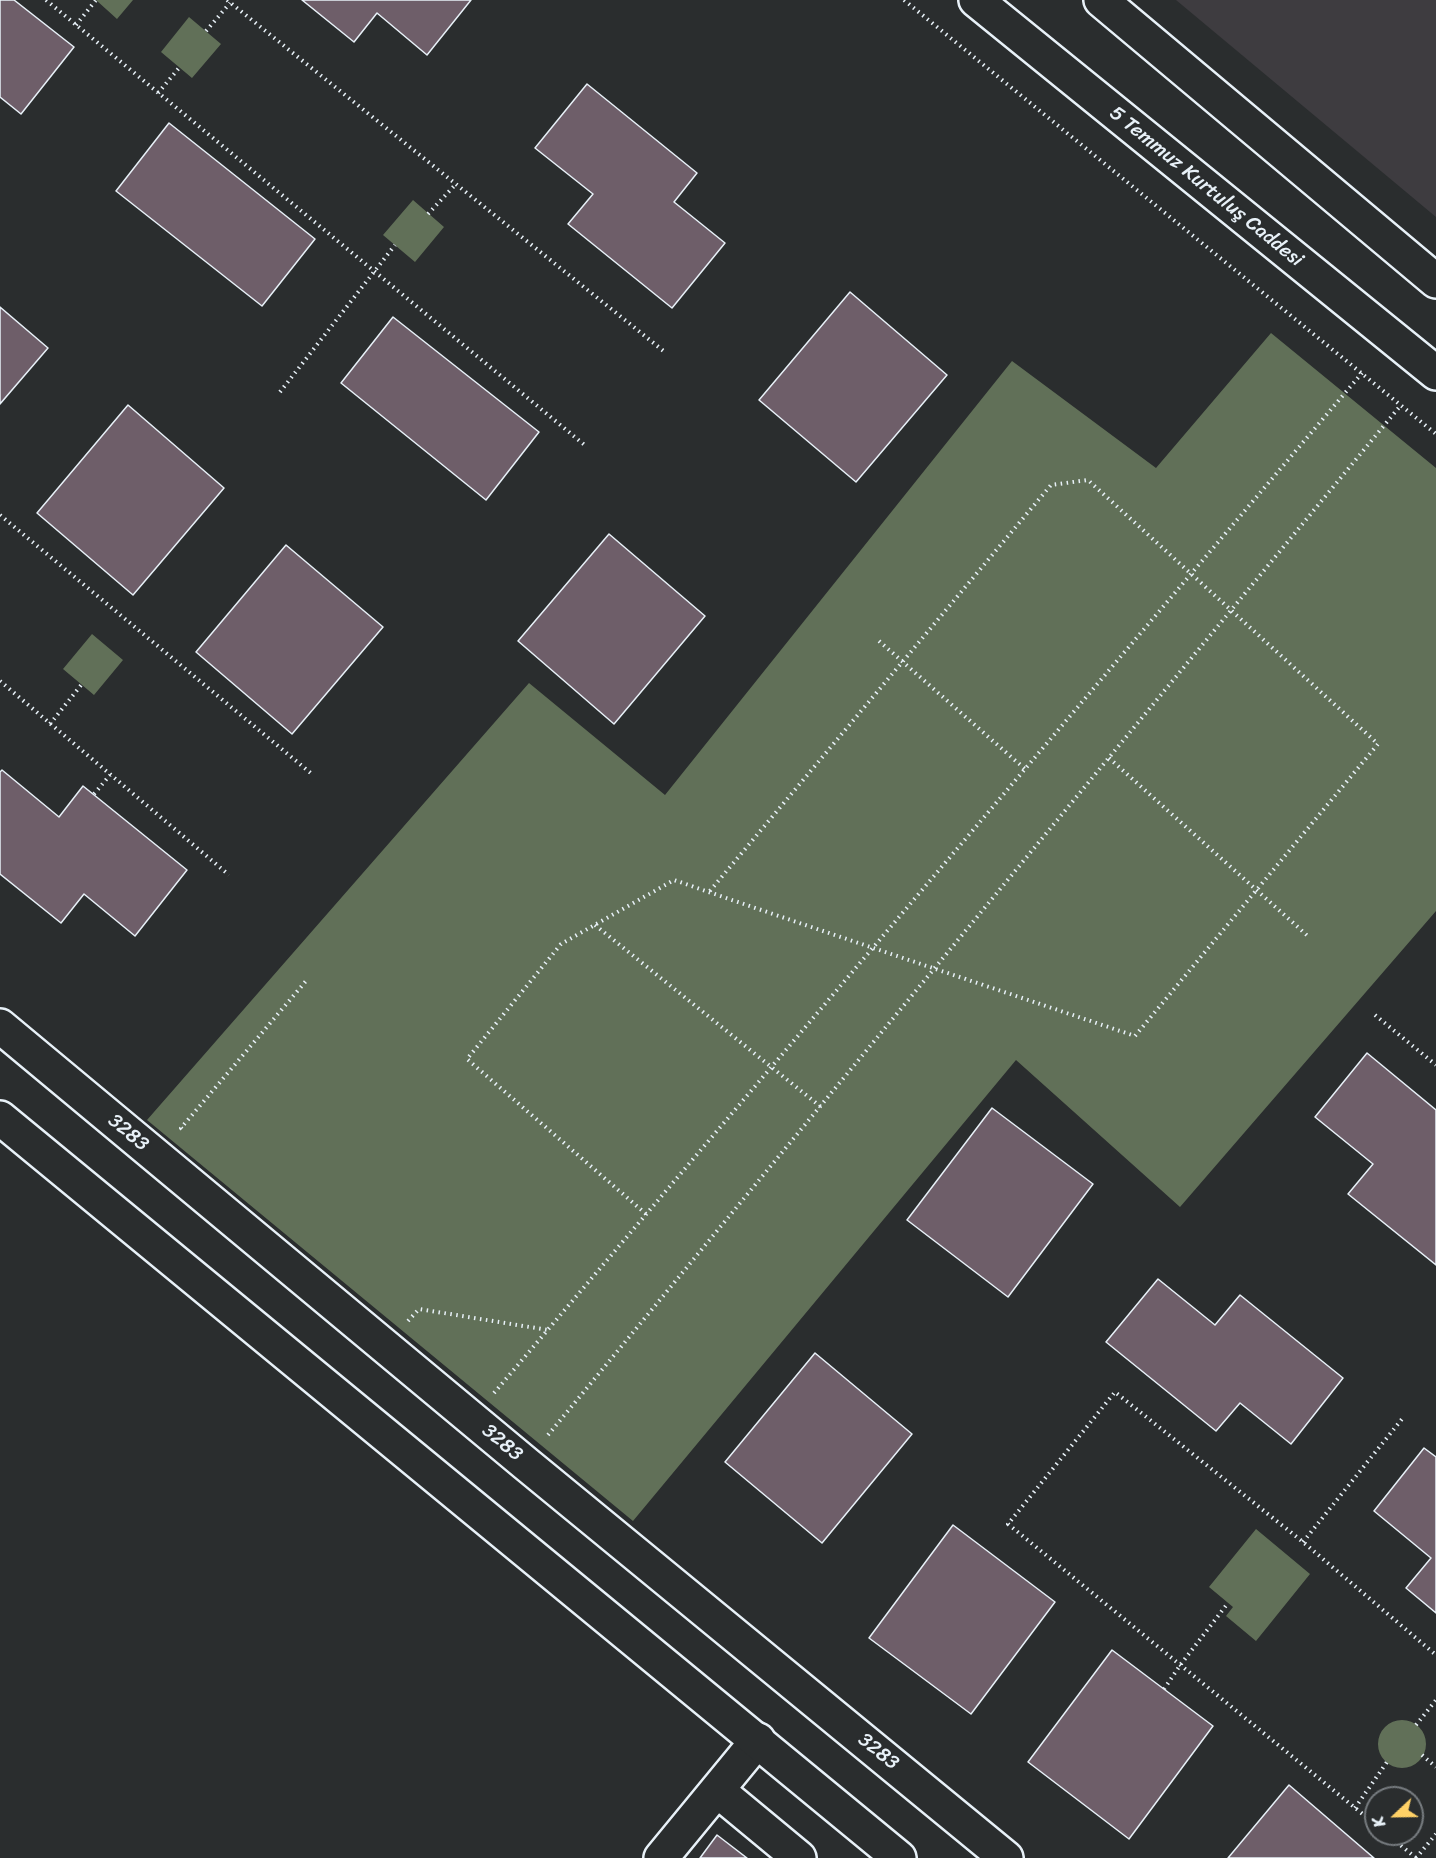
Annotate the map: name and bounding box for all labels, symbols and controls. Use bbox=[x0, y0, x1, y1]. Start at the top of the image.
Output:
street label: 5 Temmuz Kurtuluş Caddesi bbox=[1104, 101, 1308, 273]
street label: 3283 bbox=[103, 1109, 153, 1157]
street label: 3283 bbox=[477, 1419, 527, 1467]
street label: 3283 bbox=[853, 1728, 903, 1776]
north arrow bbox=[1364, 1786, 1424, 1846]
text: K bbox=[1363, 1812, 1394, 1832]

